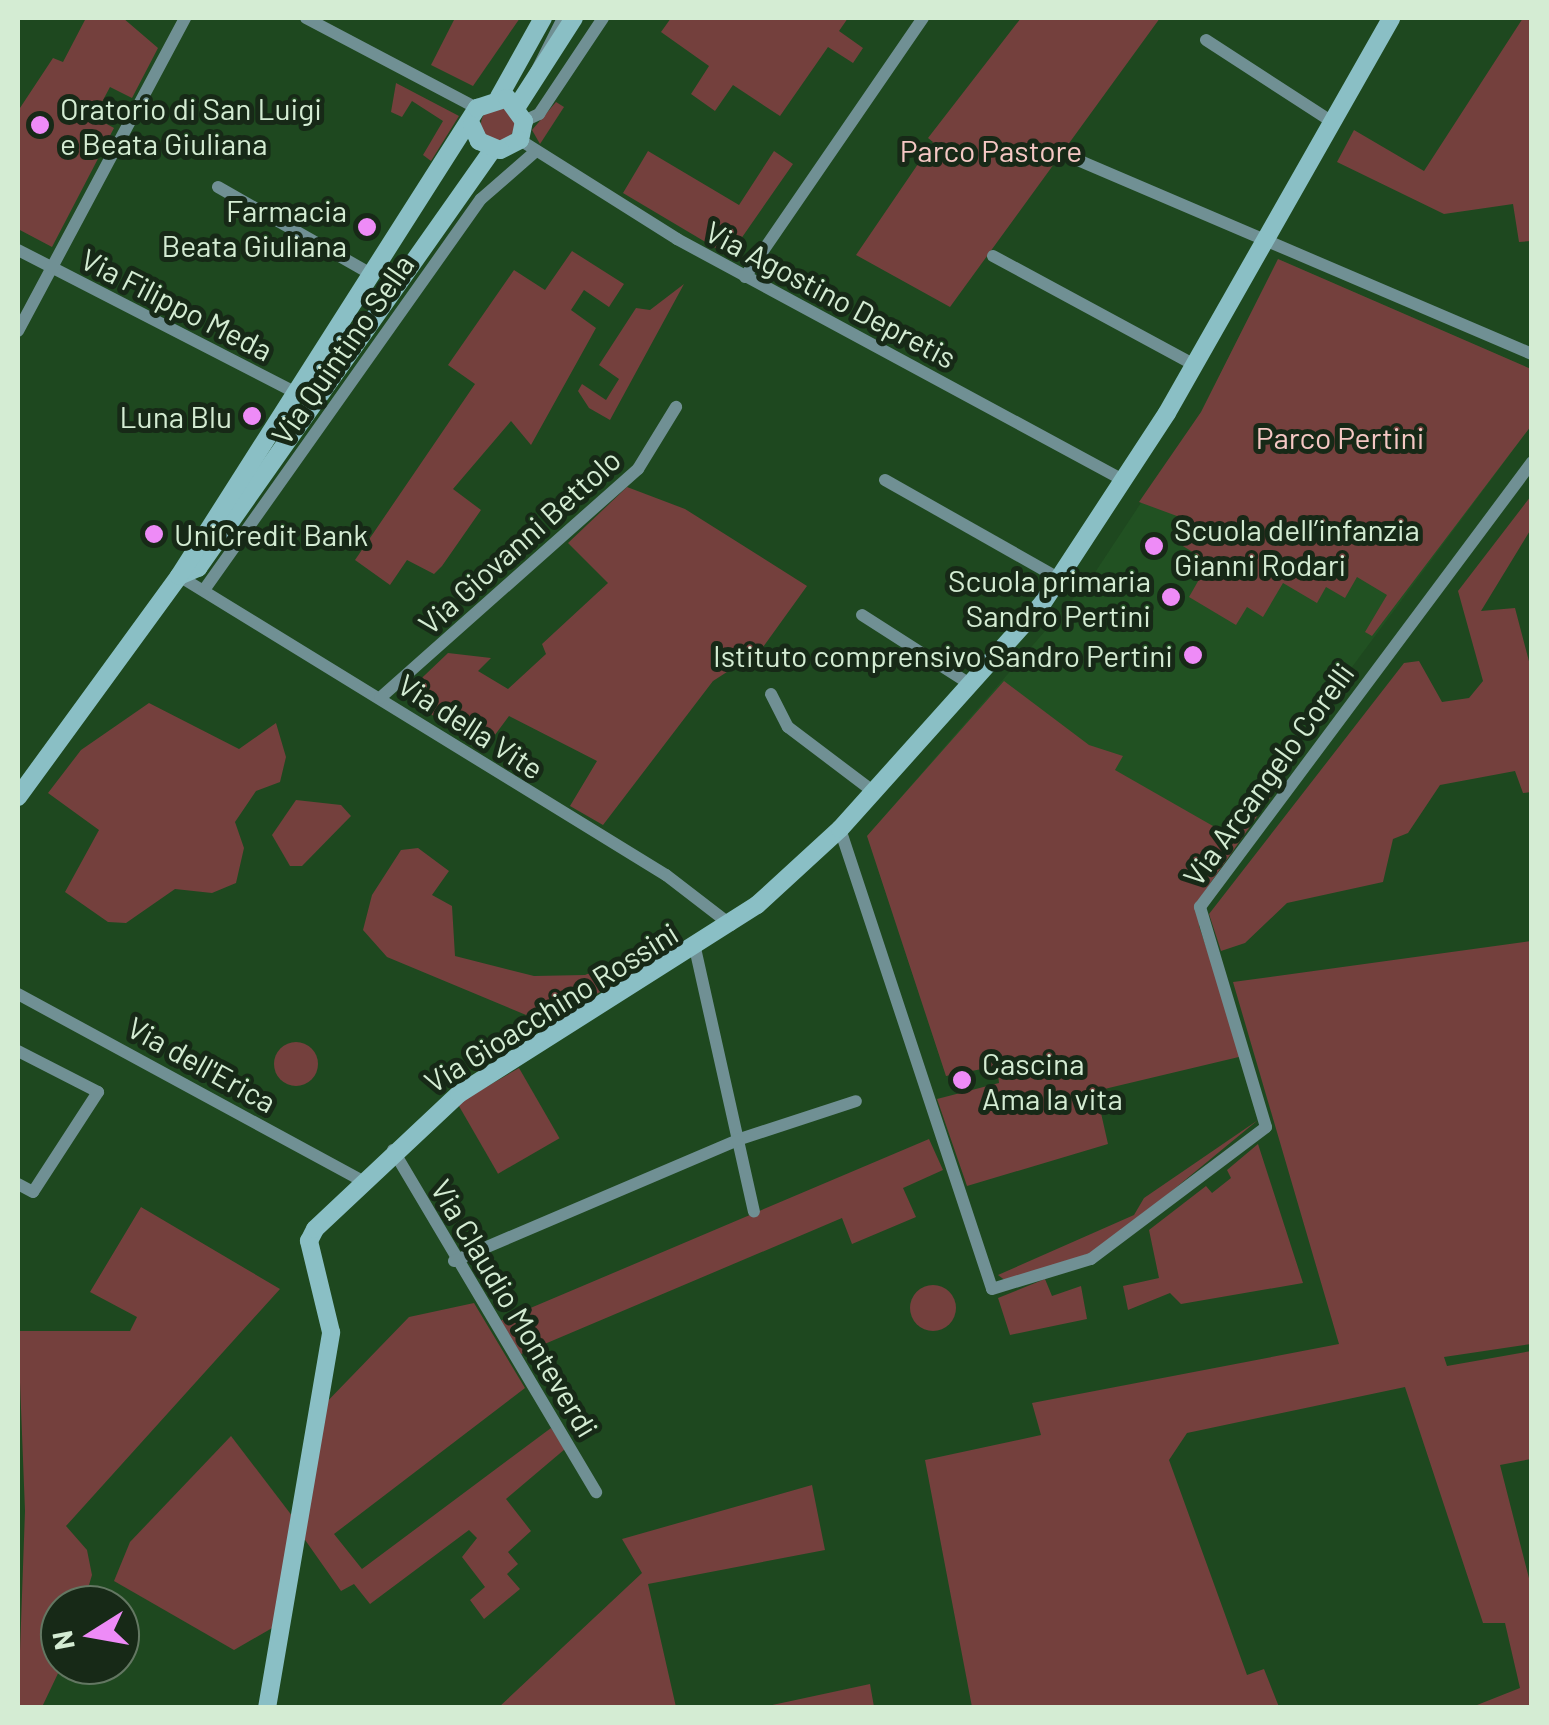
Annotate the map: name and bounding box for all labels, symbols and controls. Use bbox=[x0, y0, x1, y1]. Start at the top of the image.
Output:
place label: Oratorio di San Luigi e Beata Giuliana bbox=[60, 90, 322, 160]
marker: Oratorio di San Luigi e Beata Giuliana bbox=[29, 114, 51, 136]
park label: Parco Pastore bbox=[900, 132, 1082, 168]
place label: Farmacia Beata Giuliana bbox=[161, 192, 347, 262]
street label: Via Agostino Depretis bbox=[700, 213, 962, 375]
marker: Farmacia Beata Giuliana bbox=[356, 216, 378, 238]
street label: Via Filippo Meda bbox=[75, 240, 279, 368]
street label: Via Quintino Sella bbox=[263, 247, 421, 451]
place label: Luna Blu bbox=[120, 398, 232, 434]
marker: Luna Blu bbox=[241, 405, 263, 427]
park label: Parco Pertini bbox=[1256, 419, 1424, 455]
street label: Via Giovanni Bettolo bbox=[411, 441, 627, 641]
place label: Scuola dell’infanzia Gianni Rodari bbox=[1174, 511, 1420, 582]
place label: UniCredit Bank bbox=[174, 516, 368, 552]
marker: UniCredit Bank bbox=[143, 523, 165, 545]
marker: Scuola dell’infanzia Gianni Rodari bbox=[1143, 535, 1165, 557]
place label: Scuola primaria Sandro Pertini bbox=[948, 562, 1151, 632]
marker: Scuola primaria Sandro Pertini bbox=[1160, 586, 1182, 608]
place label: Istituto comprensivo Sandro Pertini bbox=[713, 637, 1173, 673]
marker: Istituto comprensivo Sandro Pertini bbox=[1182, 644, 1204, 666]
street label: Via Arcangelo Corelli bbox=[1175, 656, 1361, 892]
street label: Via della Vite bbox=[392, 666, 550, 786]
street label: Via Gioacchino Rossini bbox=[418, 914, 684, 1100]
street label: Via dell'Erica bbox=[121, 1008, 283, 1120]
place label: Cascina Ama la vita bbox=[982, 1045, 1123, 1116]
marker: Cascina Ama la vita bbox=[951, 1069, 973, 1091]
street label: Via Claudio Monteverdi bbox=[424, 1173, 606, 1443]
north arrow bbox=[40, 1585, 140, 1685]
text: N bbox=[44, 1628, 81, 1653]

